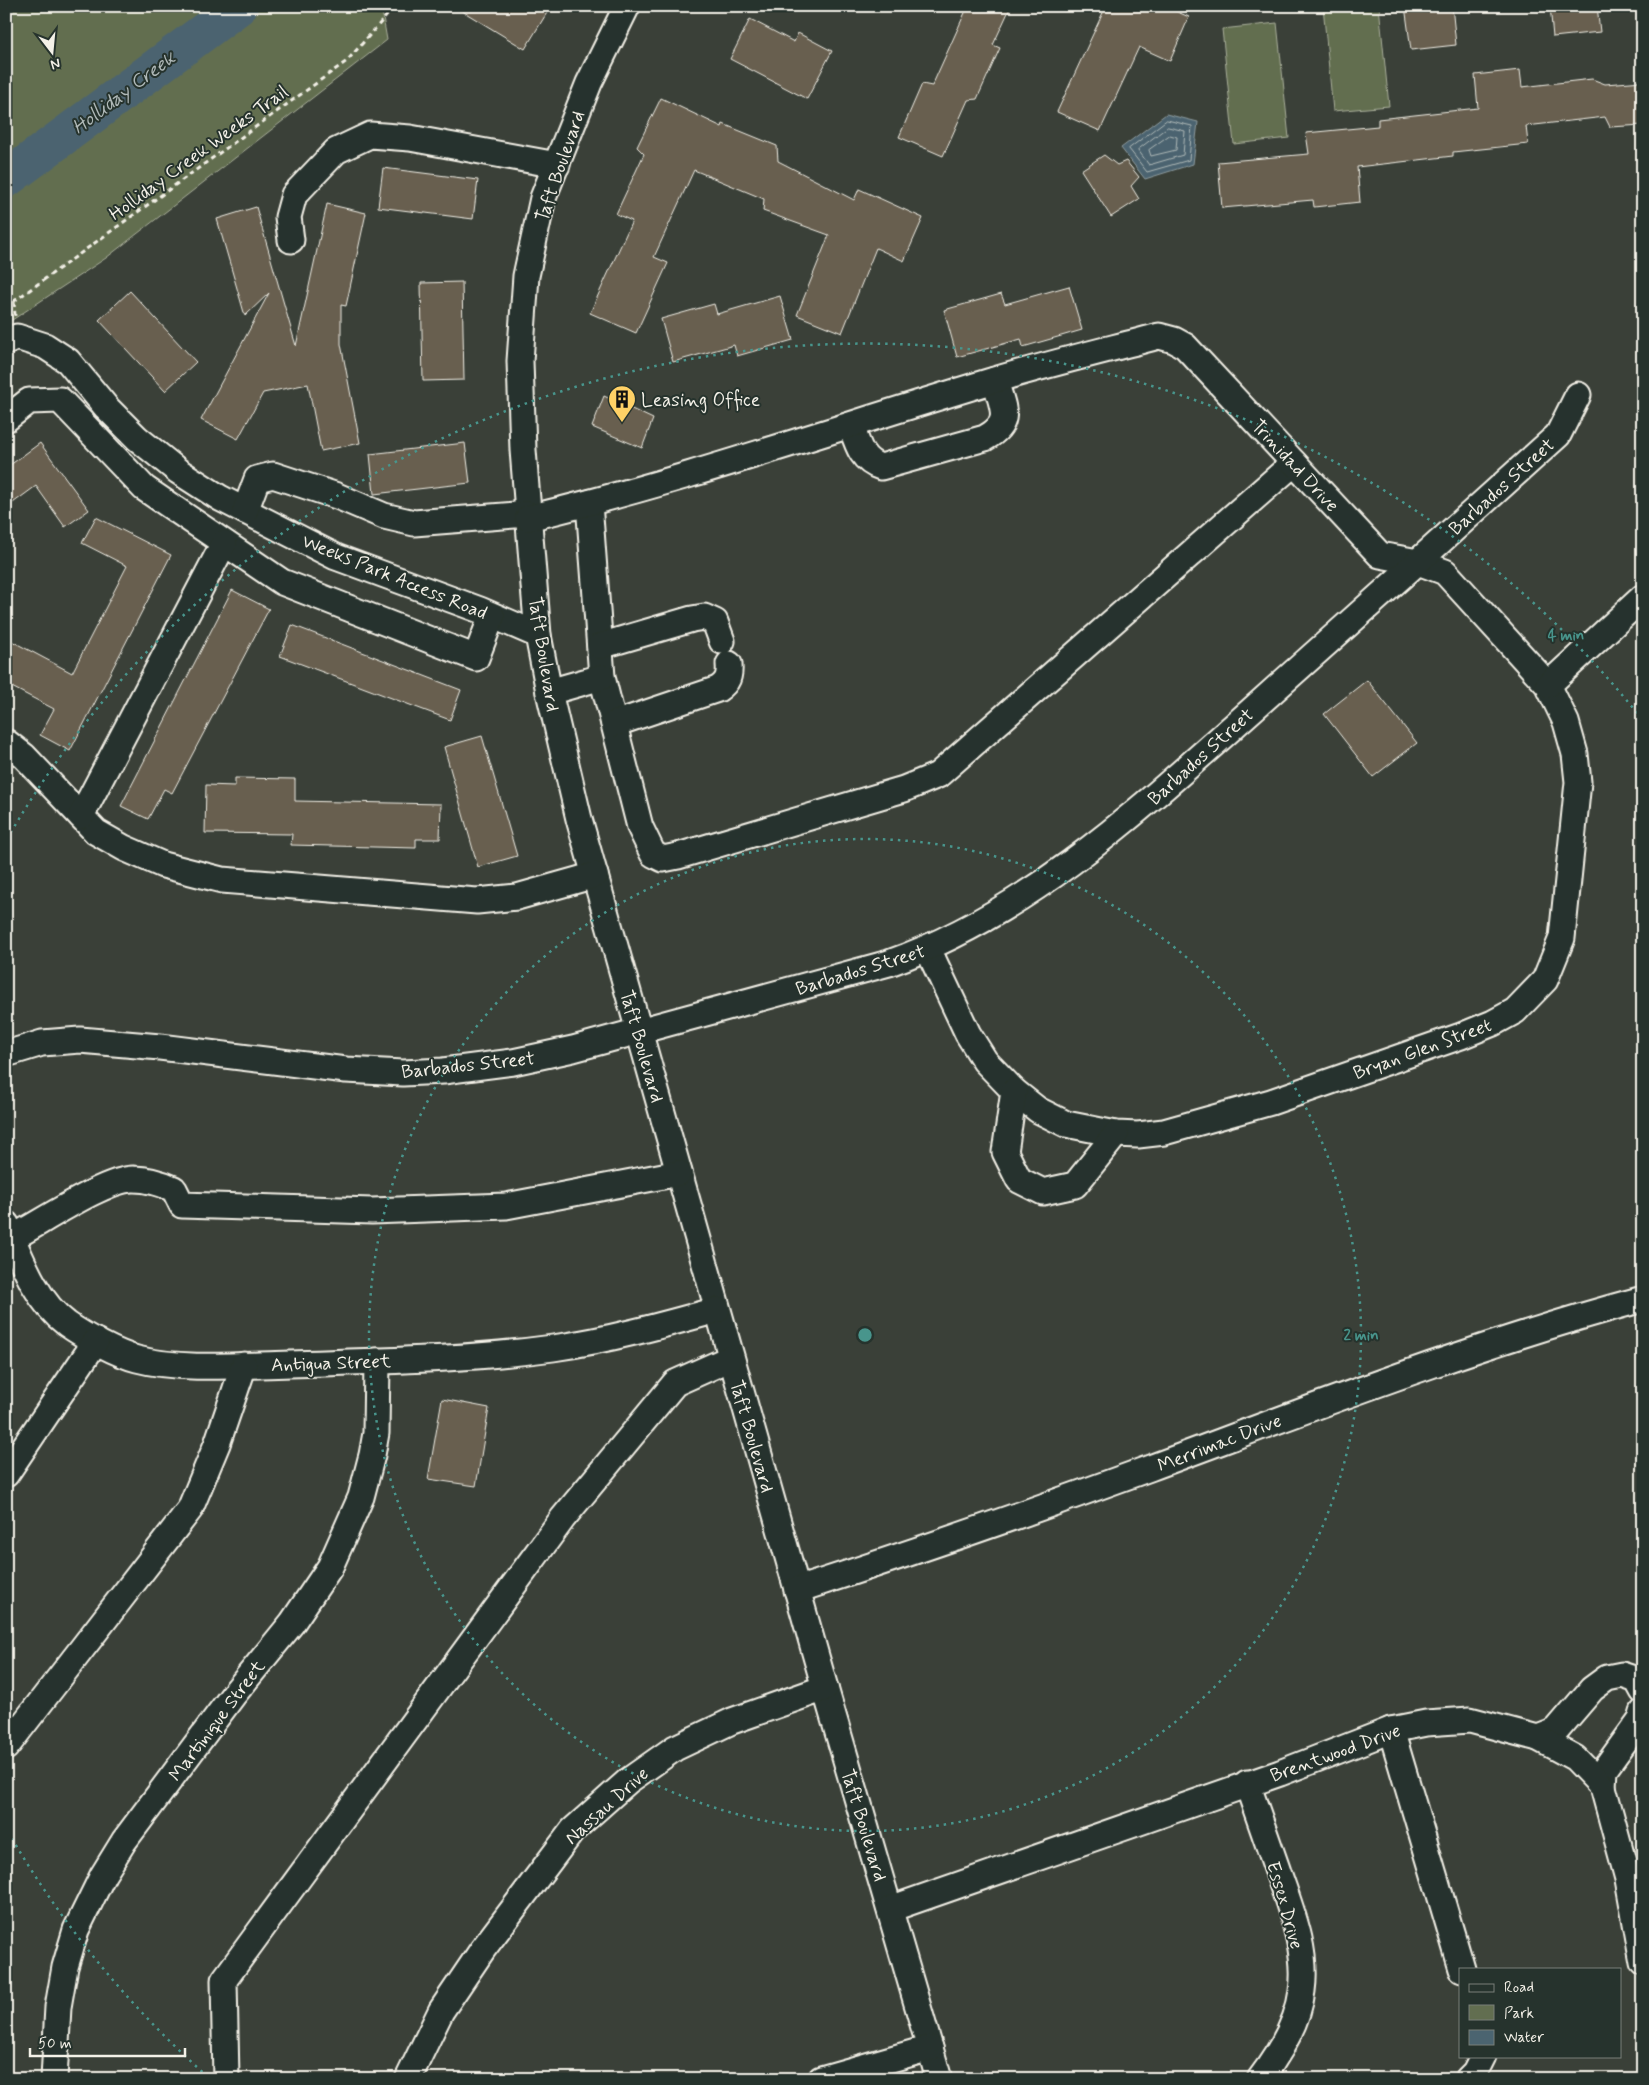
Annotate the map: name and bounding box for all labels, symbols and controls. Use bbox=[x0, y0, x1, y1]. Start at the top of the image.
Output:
north arrow bbox=[28, 28, 78, 78]
water label: Holliday Creek bbox=[67, 45, 182, 141]
text: N bbox=[48, 54, 62, 73]
street label: Holliday Creek Weeks Trail bbox=[104, 80, 294, 227]
street label: Taft Boulevard bbox=[530, 108, 591, 225]
building icon: Leasing Office bbox=[607, 384, 637, 423]
place label: Leasing Office bbox=[641, 388, 760, 414]
street label: Trinidad Drive bbox=[1245, 414, 1344, 518]
street label: Barbados Street bbox=[1444, 433, 1560, 541]
street label: Weeks Park Access Road bbox=[298, 529, 491, 626]
street label: Taft Boulevard bbox=[522, 595, 565, 713]
text: 4 min bbox=[1548, 626, 1584, 646]
street label: Barbados Street bbox=[1143, 703, 1259, 811]
street label: Barbados Street bbox=[793, 939, 928, 1002]
street label: Taft Boulevard bbox=[614, 987, 670, 1106]
street label: Bryan Glen Street bbox=[1350, 1013, 1495, 1086]
street label: Barbados Street bbox=[400, 1046, 536, 1085]
centre of rings bbox=[856, 1326, 874, 1344]
text: 2 min bbox=[1343, 1326, 1379, 1346]
street label: Antigua Street bbox=[271, 1349, 391, 1379]
street label: Taft Boulevard bbox=[724, 1377, 780, 1496]
street label: Merrimac Drive bbox=[1154, 1408, 1285, 1479]
street label: Martinique Street bbox=[163, 1655, 271, 1787]
street label: Brentwood Drive bbox=[1267, 1718, 1404, 1789]
street label: Nassau Drive bbox=[560, 1762, 654, 1851]
street label: Taft Boulevard bbox=[835, 1766, 892, 1885]
street label: Essex Drive bbox=[1260, 1859, 1309, 1952]
legend bbox=[1459, 1968, 1622, 2058]
text: Road bbox=[1504, 1978, 1534, 1998]
text: Park bbox=[1504, 2004, 1534, 2024]
scale bar bbox=[30, 2025, 185, 2057]
text: Water bbox=[1504, 2028, 1544, 2048]
text: 50 m bbox=[38, 2034, 72, 2054]

